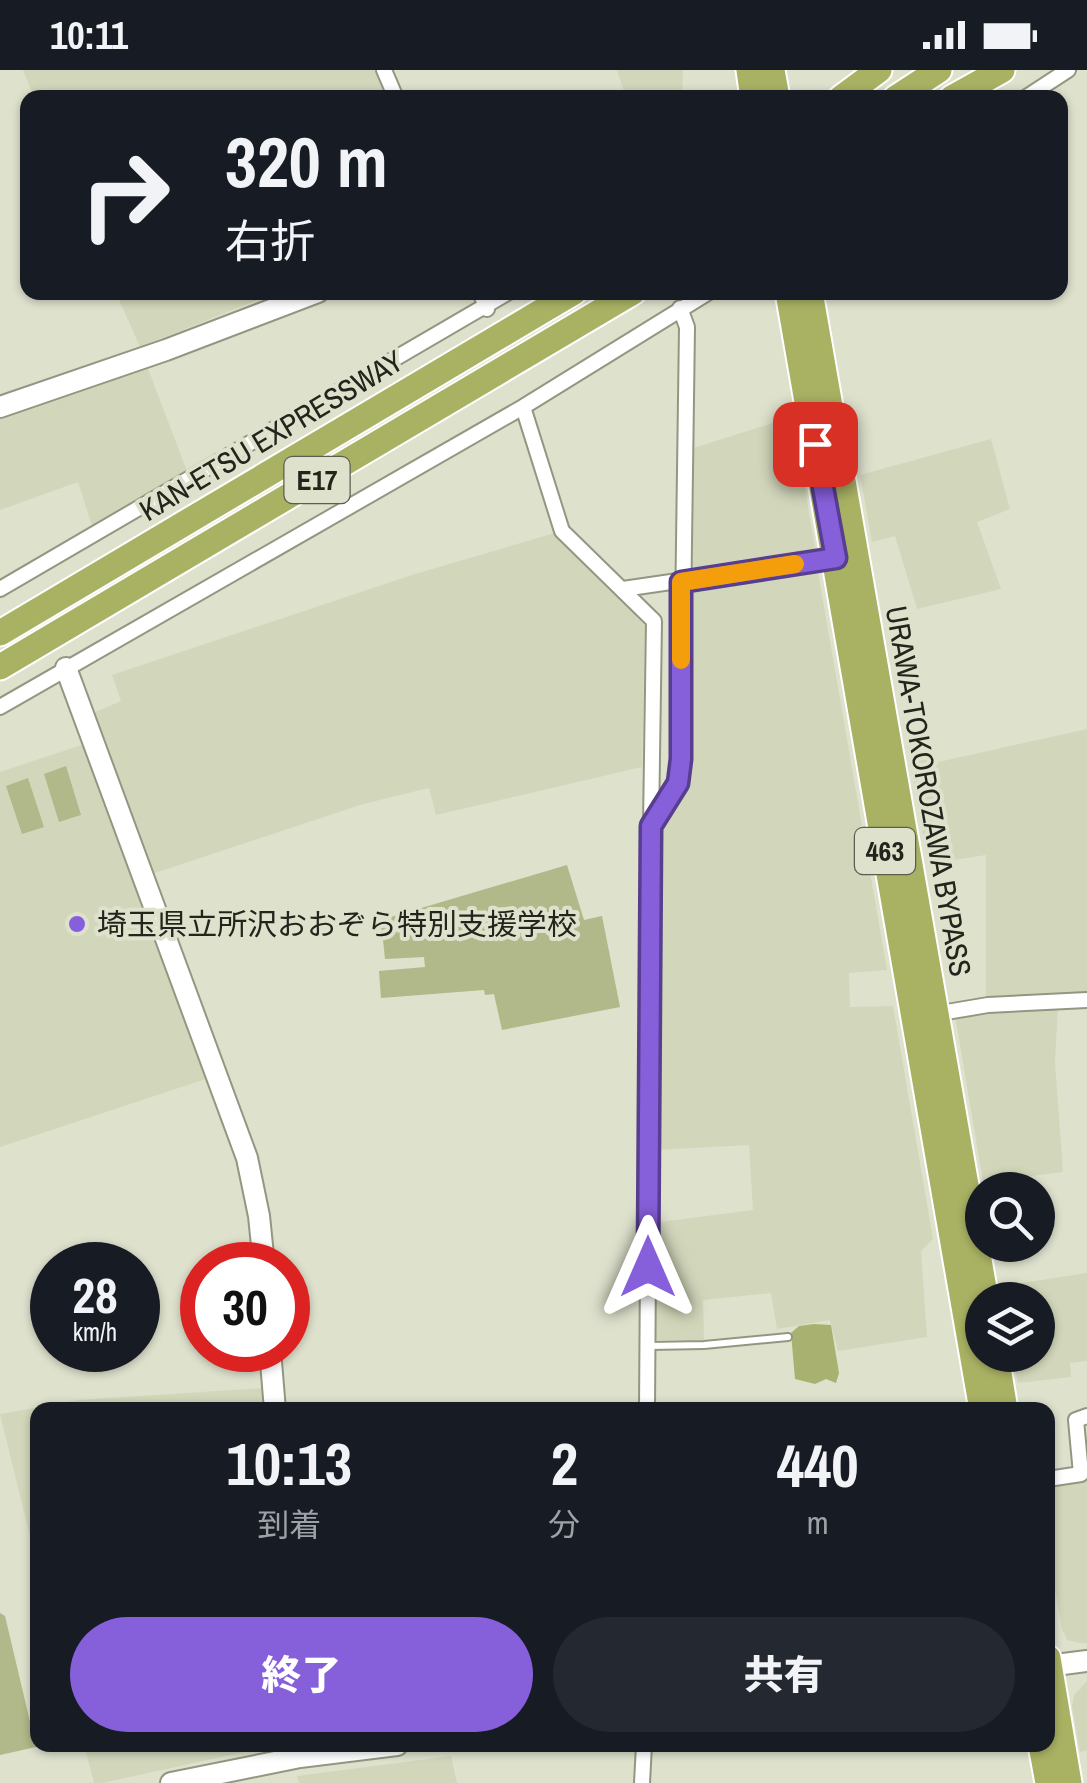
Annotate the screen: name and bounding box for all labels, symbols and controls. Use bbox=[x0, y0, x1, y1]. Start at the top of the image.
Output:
text: 10:11 bbox=[50, 10, 128, 61]
text: 320 m bbox=[225, 115, 388, 209]
icon: right bbox=[60, 130, 190, 260]
text: 右折 bbox=[225, 210, 315, 271]
street label: KAN-ETSU EXPRESSWAY bbox=[132, 340, 411, 530]
pin bbox=[773, 402, 858, 487]
icon: arrive bbox=[788, 417, 843, 472]
road number: E17 bbox=[284, 457, 350, 503]
street label: URAWA-TOKOROZAWA BYPASS bbox=[877, 603, 981, 979]
road number: 463 bbox=[855, 828, 915, 874]
place label: 埼玉県立所沢おおぞら特別支援学校 bbox=[97, 904, 577, 944]
marker: 埼玉県立所沢おおぞら特別支援学校 bbox=[66, 913, 88, 935]
map controls bbox=[965, 1172, 1055, 1372]
button: search bbox=[965, 1172, 1055, 1262]
position arrow bbox=[596, 1215, 700, 1319]
speed limit sign: 30 bbox=[180, 1242, 310, 1372]
text: 28 bbox=[72, 1261, 118, 1329]
button: layers bbox=[965, 1282, 1055, 1372]
text: km/h bbox=[73, 1315, 117, 1349]
text: 10:13 bbox=[226, 1423, 352, 1504]
text: 2 bbox=[551, 1423, 578, 1504]
text: 440 bbox=[777, 1425, 859, 1506]
text: m bbox=[807, 1501, 829, 1544]
text: 到着 bbox=[257, 1503, 321, 1546]
text: 分 bbox=[548, 1503, 580, 1546]
button: 終了 bbox=[70, 1617, 533, 1732]
button: 共有 bbox=[553, 1617, 1015, 1732]

